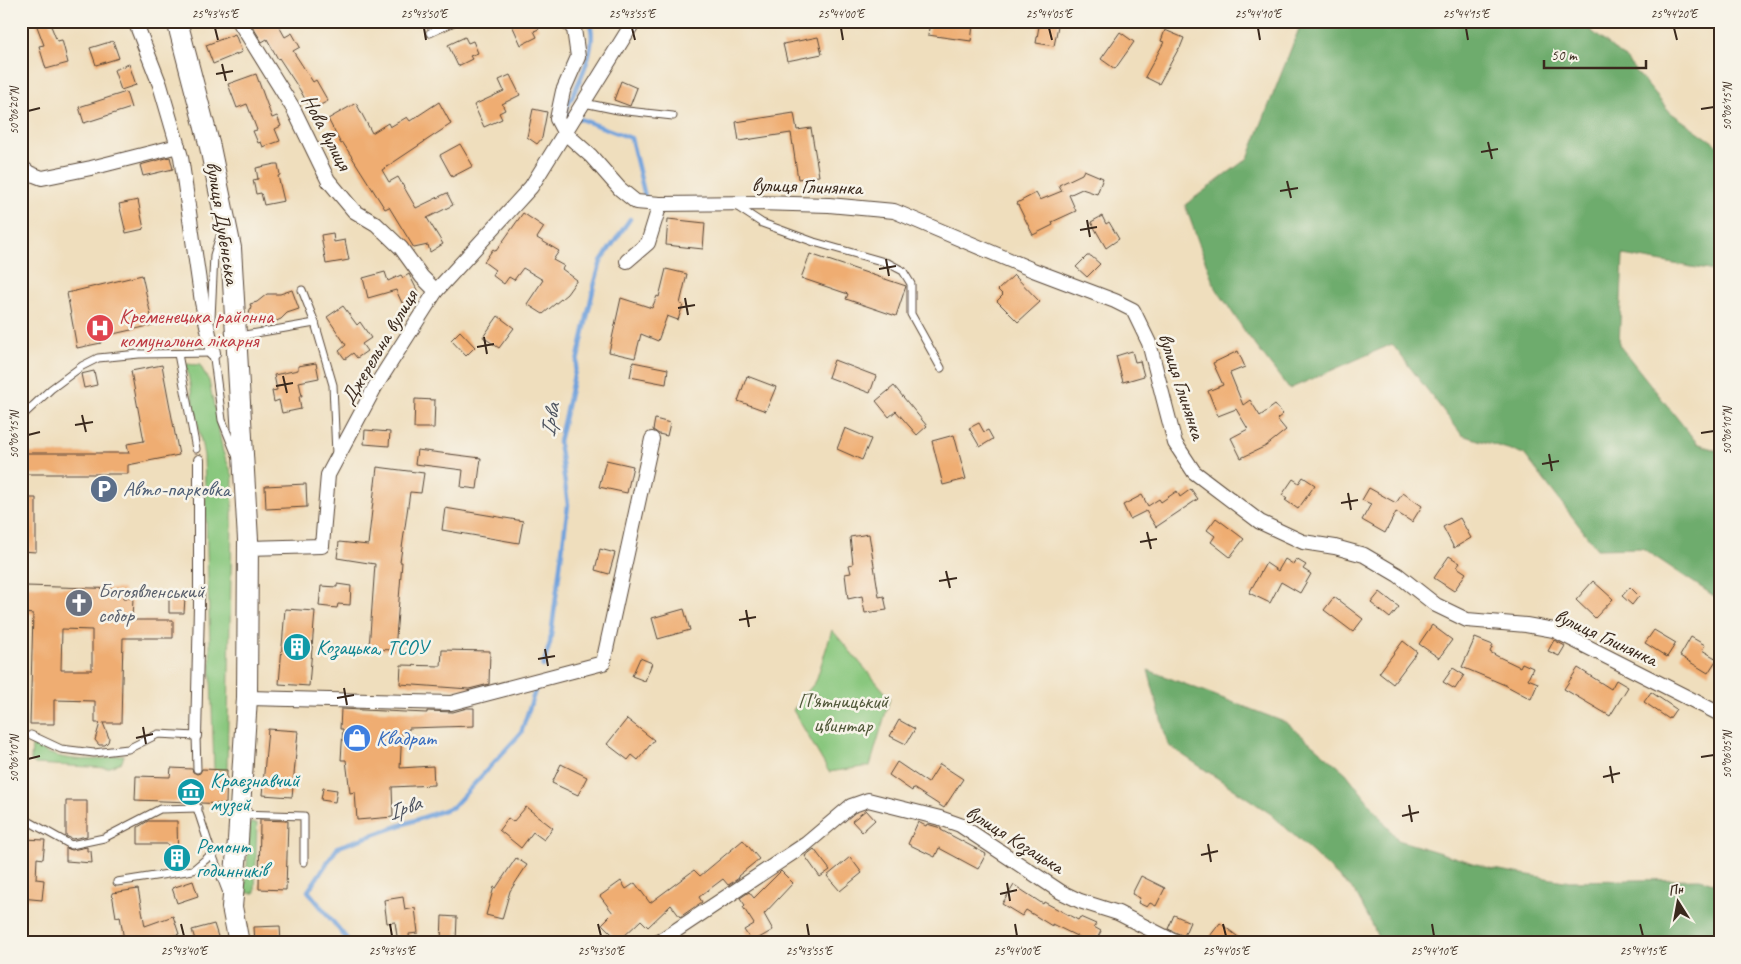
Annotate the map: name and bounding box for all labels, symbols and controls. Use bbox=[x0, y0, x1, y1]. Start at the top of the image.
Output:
text: 25°43'45"E bbox=[192, 6, 240, 22]
text: 25°43'50"E bbox=[401, 6, 449, 22]
text: 25°43'55"E bbox=[609, 6, 657, 22]
text: 25°44'00"E bbox=[818, 6, 866, 22]
text: 25°44'05"E bbox=[1026, 6, 1074, 22]
text: 25°44'10"E bbox=[1235, 6, 1283, 22]
text: 25°44'15"E bbox=[1443, 6, 1491, 22]
text: 25°44'20"E bbox=[1651, 6, 1699, 22]
scale bar bbox=[1544, 38, 1646, 70]
text: 50 m bbox=[1551, 46, 1578, 65]
text: 50°06'15"N bbox=[1719, 82, 1735, 131]
text: 50°06'20"N bbox=[6, 86, 22, 135]
street label: Нова вулиця bbox=[296, 90, 358, 176]
street label: вулиця Дубенська bbox=[200, 159, 246, 289]
street label: вулиця Глинянка bbox=[751, 171, 865, 201]
street label: Джерельна вулиця bbox=[335, 283, 424, 409]
place label: Кременецька районна комунальна лікарня bbox=[119, 303, 275, 353]
hospital icon: Кременецька районна комунальна лікарня bbox=[85, 313, 115, 343]
street label: вулиця Глинянка bbox=[1153, 329, 1212, 445]
water label: Ірва bbox=[533, 399, 567, 439]
text: 50°06'10"N bbox=[1719, 406, 1735, 455]
text: 50°06'15"N bbox=[6, 410, 22, 459]
parking icon: Авто-парковка bbox=[89, 474, 119, 504]
place label: Авто-парковка bbox=[123, 476, 232, 502]
place label: Богоявленський собор bbox=[98, 578, 206, 628]
church icon: Богоявленський собор bbox=[64, 588, 94, 618]
street label: вулиця Глинянка bbox=[1550, 602, 1664, 673]
building icon: Козацька, ТСОУ bbox=[282, 632, 312, 662]
place label: Козацька, ТСОУ bbox=[316, 634, 432, 661]
park label: П'ятницький цвинтар bbox=[798, 688, 889, 738]
shop icon: Квадрат bbox=[342, 723, 372, 753]
place label: Квадрат bbox=[376, 725, 437, 751]
text: 50°06'05"N bbox=[1719, 730, 1735, 779]
text: 50°06'10"N bbox=[6, 734, 22, 783]
place label: Краєзнавчий музей bbox=[210, 767, 301, 817]
museum icon: Краєзнавчий музей bbox=[176, 777, 206, 807]
water label: Ірва bbox=[384, 788, 427, 827]
street label: вулиця Козацька bbox=[960, 799, 1071, 882]
place label: Ремонт годинників bbox=[196, 833, 272, 883]
building icon: Ремонт годинників bbox=[162, 843, 192, 873]
north arrow bbox=[1654, 876, 1704, 926]
text: Пн bbox=[1667, 880, 1685, 899]
text: 25°43'40"E bbox=[161, 943, 209, 959]
text: 25°43'45"E bbox=[369, 943, 417, 959]
text: 25°43'50"E bbox=[578, 943, 626, 959]
text: 25°43'55"E bbox=[786, 943, 834, 959]
text: 25°44'00"E bbox=[994, 943, 1042, 959]
text: 25°44'05"E bbox=[1203, 943, 1251, 959]
text: 25°44'10"E bbox=[1411, 943, 1459, 959]
text: 25°44'15"E bbox=[1620, 943, 1668, 959]

